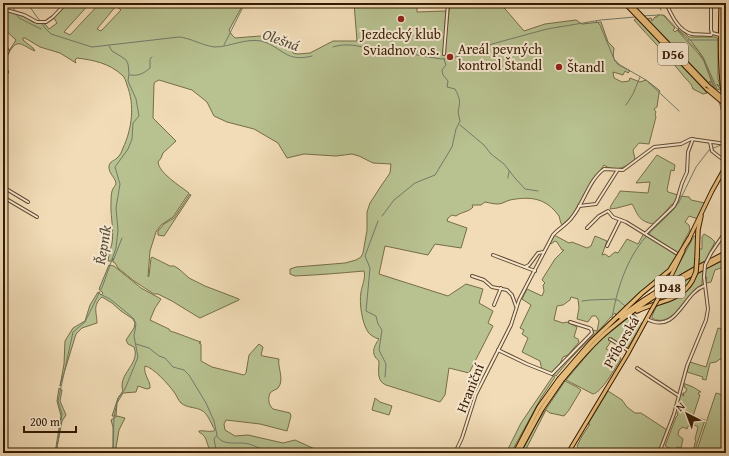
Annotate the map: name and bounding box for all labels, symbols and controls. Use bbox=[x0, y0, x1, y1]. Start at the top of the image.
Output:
marker: Jezdecký klub Sviadnov o.s. bbox=[396, 14, 406, 24]
water label: Olešná bbox=[260, 23, 303, 56]
place label: Jezdecký klub Sviadnov o.s. bbox=[359, 24, 441, 60]
place label: Areál pevných kontrol Štandl bbox=[458, 39, 542, 75]
road number: D56 bbox=[658, 43, 688, 65]
marker: Areál pevných kontrol Štandl bbox=[445, 52, 455, 62]
place label: Štandl bbox=[567, 57, 605, 77]
marker: Štandl bbox=[554, 62, 564, 72]
water label: Řepník bbox=[89, 224, 116, 267]
road number: D48 bbox=[655, 276, 685, 298]
street label: Příborská bbox=[598, 312, 644, 372]
street label: Hraniční bbox=[451, 359, 489, 416]
north arrow bbox=[667, 394, 707, 434]
text: N bbox=[672, 398, 689, 415]
scale bar bbox=[24, 408, 76, 434]
text: 200 m bbox=[30, 413, 60, 430]

